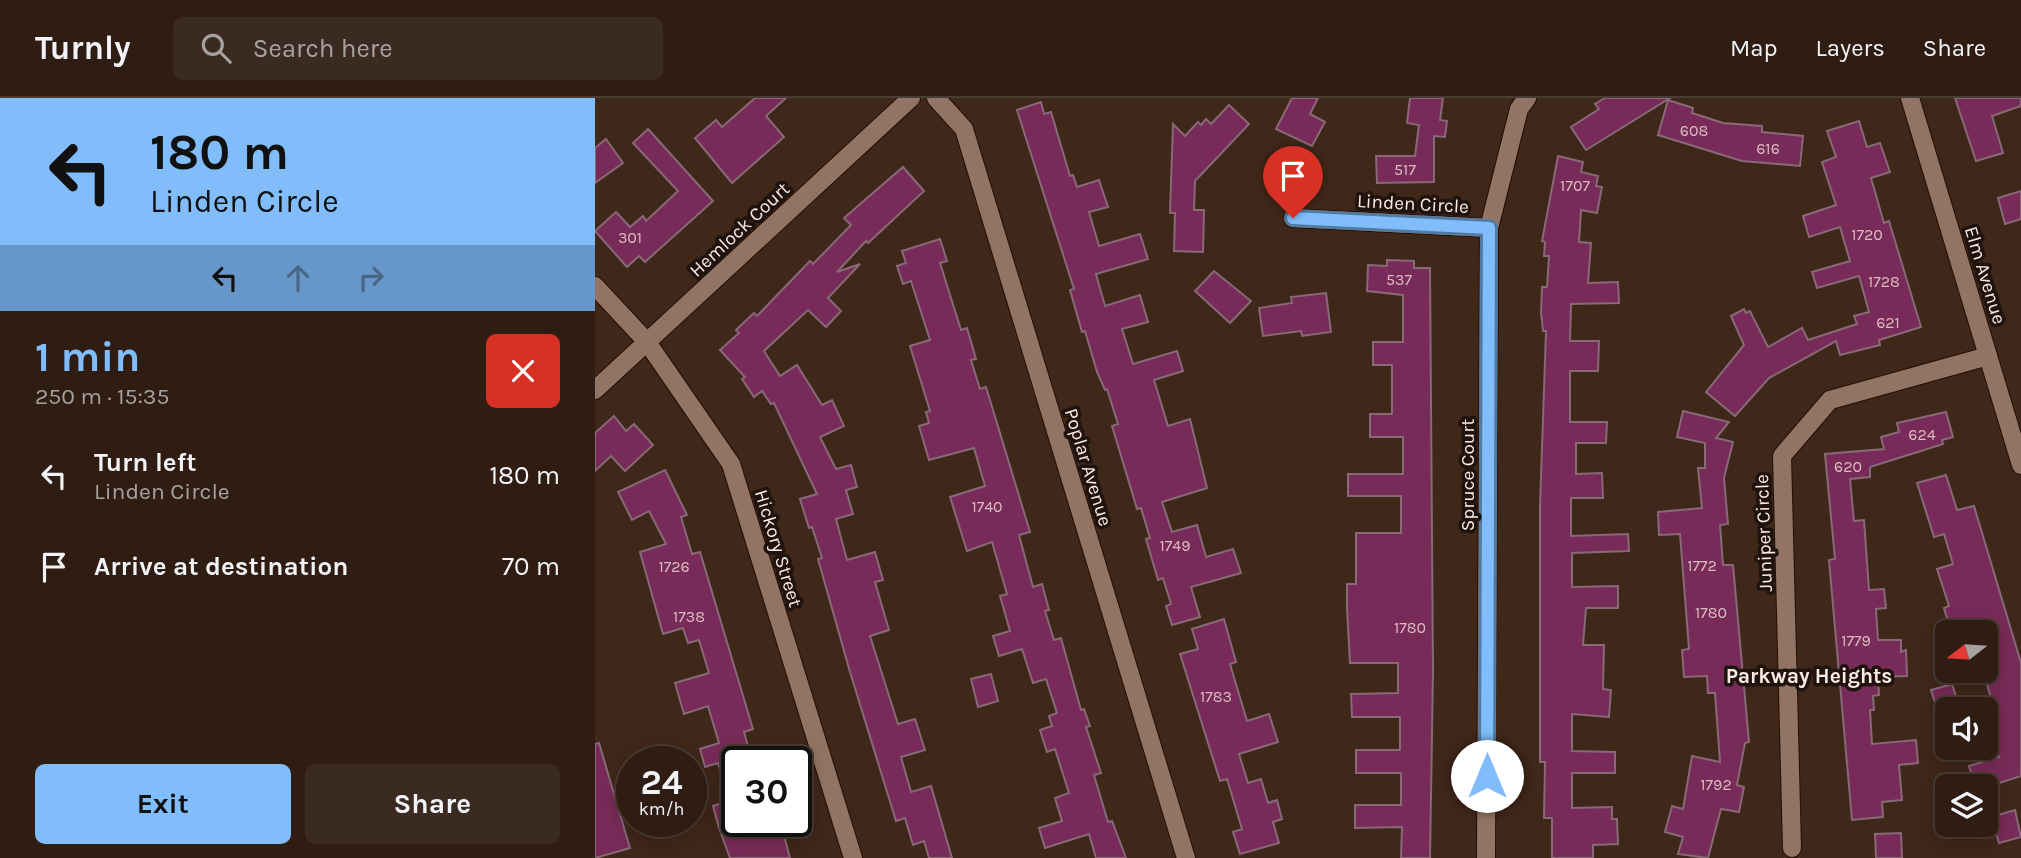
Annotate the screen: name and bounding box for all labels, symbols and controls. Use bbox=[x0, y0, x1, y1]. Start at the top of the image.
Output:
search box bbox=[173, 17, 663, 80]
text: Turnly bbox=[35, 29, 131, 67]
icon: search bbox=[197, 29, 235, 67]
text: Search here bbox=[253, 33, 393, 64]
text: Map bbox=[1730, 34, 1778, 62]
text: Layers bbox=[1816, 34, 1885, 62]
text: Share bbox=[1923, 34, 1986, 62]
house number: 608 bbox=[1680, 121, 1708, 140]
text: 180 m bbox=[150, 124, 289, 181]
icon: left bbox=[35, 126, 126, 217]
house number: 616 bbox=[1756, 139, 1780, 158]
pin bbox=[1263, 146, 1323, 218]
icon: arrive bbox=[1274, 157, 1312, 195]
house number: 517 bbox=[1394, 160, 1416, 179]
house number: 1707 bbox=[1560, 176, 1590, 195]
street label: Hemlock Court bbox=[685, 178, 794, 282]
text: Linden Circle bbox=[150, 183, 339, 220]
street label: Linden Circle bbox=[1356, 190, 1469, 218]
street label: Elm Avenue bbox=[1960, 224, 2010, 327]
house number: 1720 bbox=[1851, 225, 1883, 244]
house number: 301 bbox=[618, 228, 642, 247]
icon: left bbox=[206, 259, 244, 297]
icon: ahead bbox=[279, 259, 317, 297]
icon: right bbox=[352, 259, 390, 297]
house number: 537 bbox=[1386, 270, 1412, 289]
house number: 1728 bbox=[1868, 272, 1900, 291]
house number: 621 bbox=[1876, 313, 1900, 332]
text: 1 min bbox=[35, 332, 140, 382]
button: close bbox=[486, 334, 560, 408]
text: 250 m · 15:35 bbox=[35, 383, 169, 410]
street label: Poplar Avenue bbox=[1060, 406, 1116, 529]
street label: Spruce Court bbox=[1457, 419, 1479, 531]
house number: 624 bbox=[1908, 425, 1936, 444]
text: Turn left bbox=[94, 447, 196, 478]
icon: left bbox=[35, 457, 73, 495]
house number: 620 bbox=[1834, 457, 1862, 476]
text: 180 m bbox=[490, 460, 560, 491]
street label: Juniper Circle bbox=[1751, 474, 1777, 592]
text: Linden Circle bbox=[94, 478, 230, 505]
street label: Hickory Street bbox=[750, 487, 806, 610]
house number: 1740 bbox=[971, 497, 1003, 516]
house number: 1749 bbox=[1159, 536, 1191, 555]
icon: arrive bbox=[35, 548, 73, 586]
text: Arrive at destination bbox=[94, 551, 348, 582]
text: 70 m bbox=[502, 551, 560, 582]
house number: 1772 bbox=[1687, 556, 1717, 575]
house number: 1726 bbox=[658, 557, 690, 576]
house number: 1780 bbox=[1695, 603, 1727, 622]
house number: 1738 bbox=[673, 607, 705, 626]
house number: 1780 bbox=[1394, 618, 1426, 637]
north arrow bbox=[1935, 620, 1999, 682]
map controls bbox=[1935, 620, 1998, 837]
house number: 1779 bbox=[1841, 631, 1871, 650]
district label: Parkway Heights bbox=[1726, 664, 1892, 688]
house number: 1783 bbox=[1200, 687, 1232, 706]
button: sound bbox=[1935, 697, 1998, 760]
position arrow bbox=[1450, 739, 1524, 813]
speed limit sign: 30 bbox=[721, 746, 812, 837]
text: 24 bbox=[641, 762, 683, 803]
button: Exit bbox=[35, 764, 291, 844]
button: Share bbox=[305, 764, 560, 844]
button: layers bbox=[1935, 774, 1998, 837]
house number: 1792 bbox=[1700, 775, 1732, 794]
text: km/h bbox=[639, 798, 684, 820]

